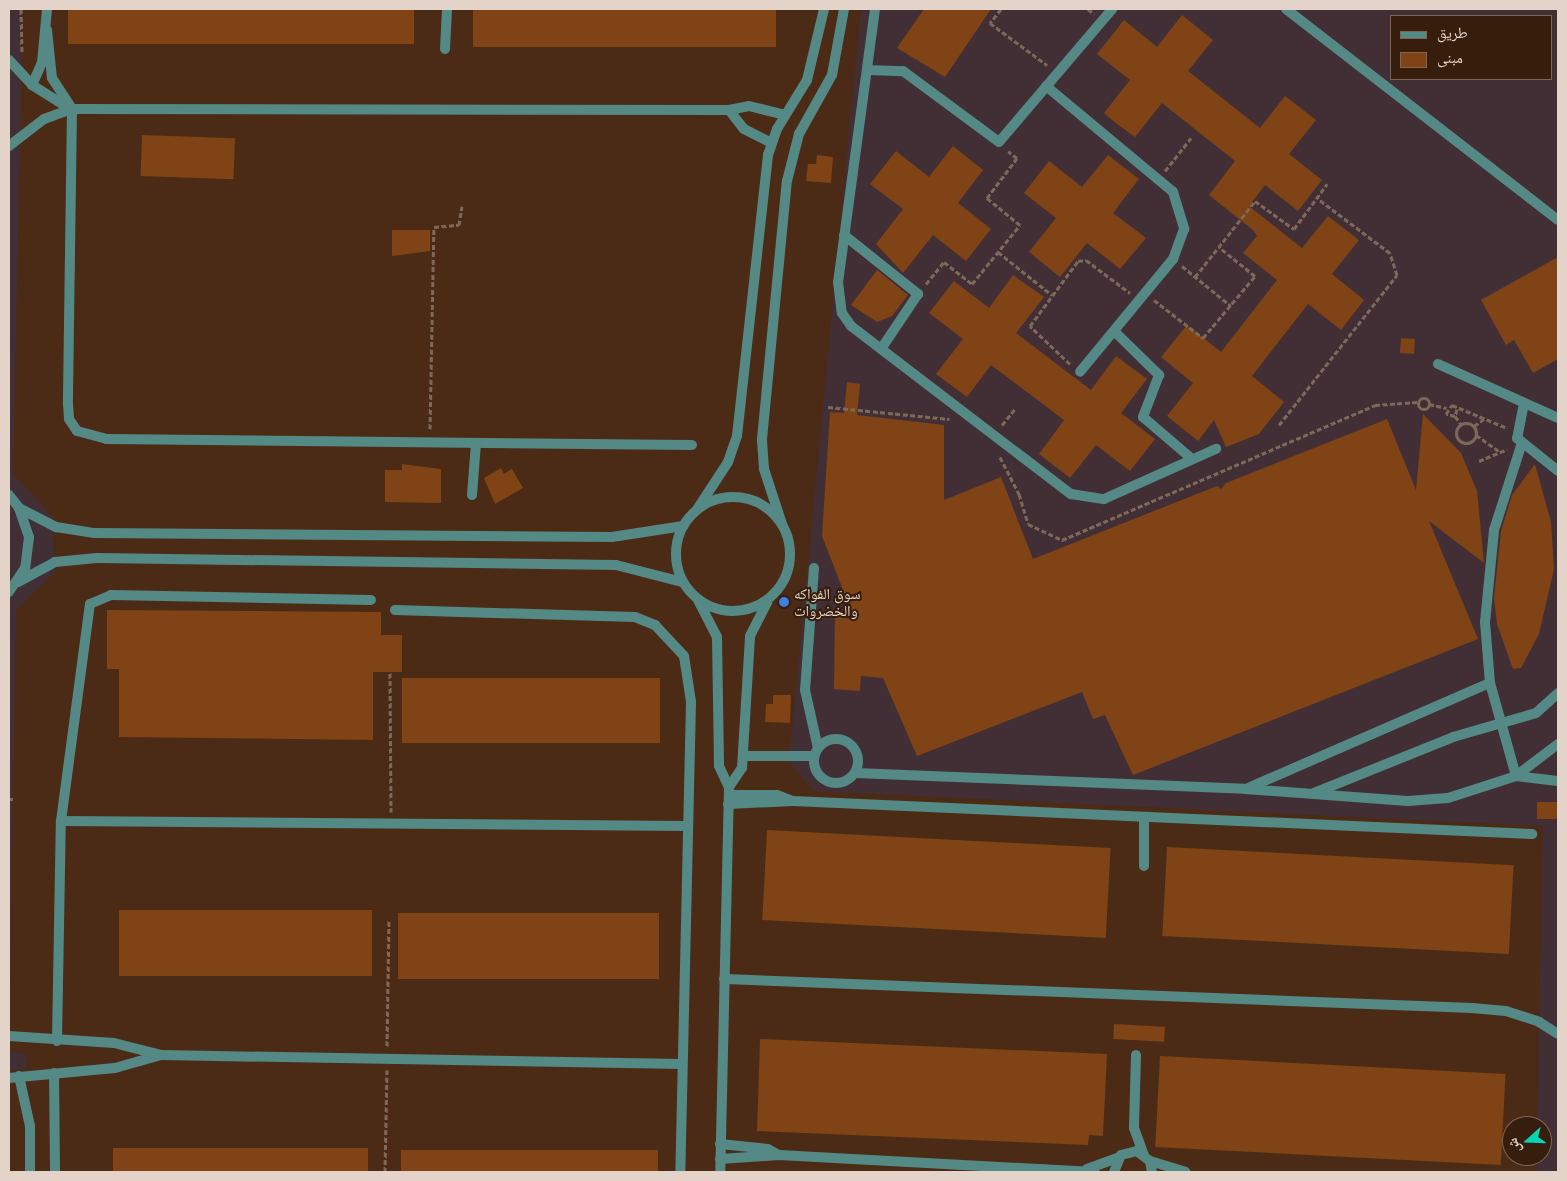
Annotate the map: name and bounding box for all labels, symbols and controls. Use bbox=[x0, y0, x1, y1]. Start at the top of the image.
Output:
legend bbox=[1390, 15, 1552, 80]
text: طريق bbox=[1437, 23, 1468, 41]
text: مبنى bbox=[1437, 48, 1463, 66]
place label: سوق الفواكه والخضروات bbox=[794, 584, 860, 619]
marker: سوق الفواكه والخضروات bbox=[778, 596, 790, 608]
north arrow bbox=[1502, 1116, 1552, 1166]
text: ش bbox=[1503, 1136, 1524, 1156]

